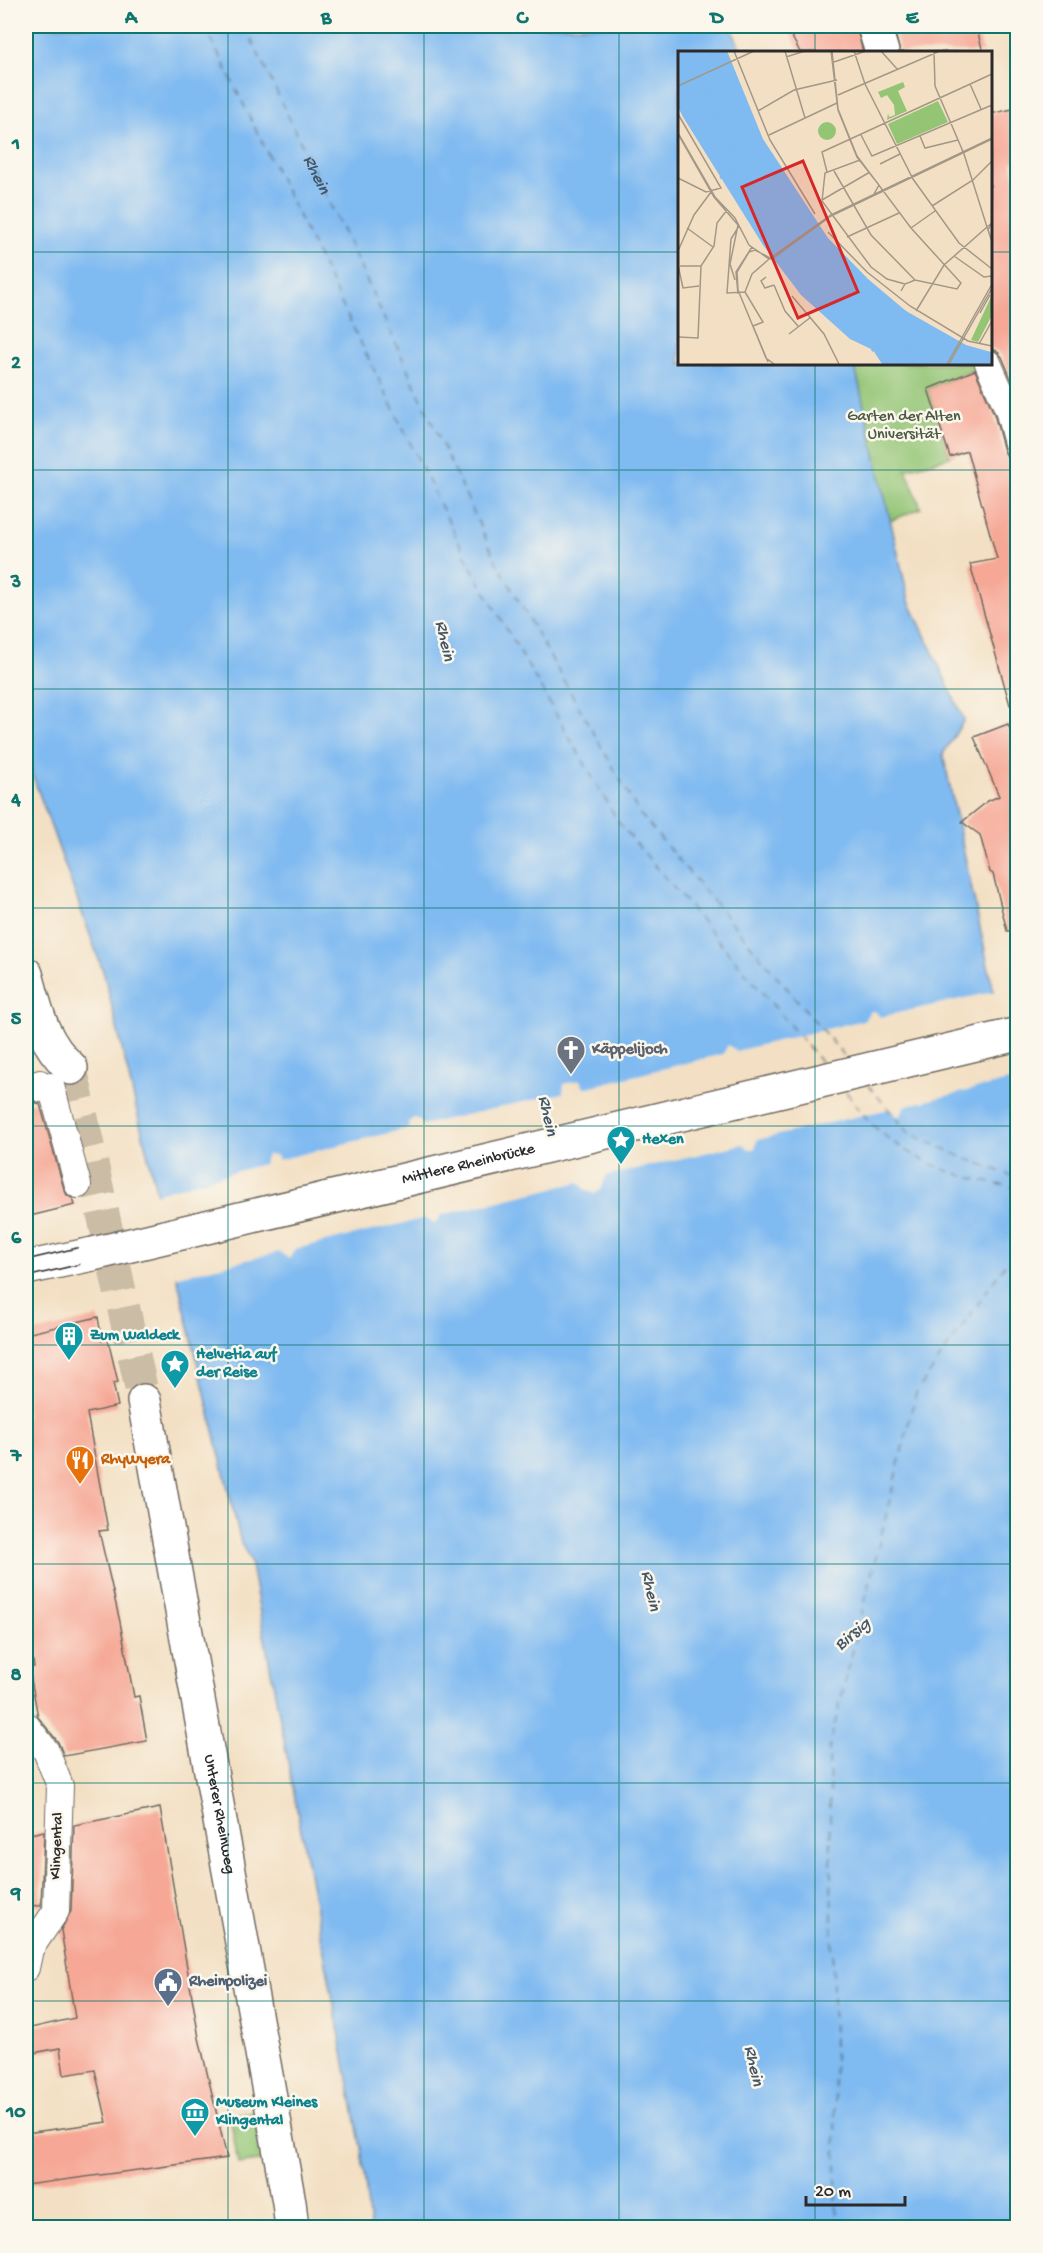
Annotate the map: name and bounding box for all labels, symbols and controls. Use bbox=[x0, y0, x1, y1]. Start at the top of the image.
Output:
text: A bbox=[124, 8, 139, 31]
text: B bbox=[320, 8, 332, 31]
text: C bbox=[516, 8, 530, 31]
text: D bbox=[708, 8, 724, 31]
text: E bbox=[906, 8, 920, 31]
inset map bbox=[678, 51, 992, 364]
text: 1 bbox=[11, 134, 20, 157]
water label: Rhein bbox=[298, 152, 335, 198]
text: 2 bbox=[11, 353, 21, 376]
park label: Garten der Alten Universität bbox=[847, 408, 961, 445]
text: 3 bbox=[10, 572, 21, 595]
water label: Rhein bbox=[429, 619, 459, 664]
text: 4 bbox=[10, 790, 21, 813]
text: 5 bbox=[11, 1009, 22, 1032]
church icon: Käppelijoch bbox=[555, 1034, 587, 1076]
place label: Käppelijoch bbox=[591, 1041, 668, 1060]
water label: Rhein bbox=[532, 1094, 562, 1139]
place icon: Hexen bbox=[605, 1124, 637, 1166]
place label: Hexen bbox=[642, 1131, 684, 1150]
street label: Mittlere Rheinbrücke bbox=[400, 1140, 538, 1190]
text: 6 bbox=[11, 1228, 22, 1251]
building icon: Zum Waldeck bbox=[53, 1320, 85, 1362]
place label: Zum Waldeck bbox=[90, 1327, 181, 1346]
place label: Helvetia auf der Reise bbox=[196, 1345, 278, 1383]
place icon: Helvetia auf der Reise bbox=[159, 1348, 191, 1390]
restaurant icon: RhyWyera bbox=[64, 1444, 96, 1486]
text: 7 bbox=[10, 1446, 23, 1469]
place label: RhyWyera bbox=[100, 1451, 171, 1470]
water label: Rhein bbox=[635, 1569, 665, 1614]
water label: Birsig bbox=[831, 1613, 877, 1656]
text: 8 bbox=[11, 1665, 22, 1688]
street label: Unterer Rheinweg bbox=[199, 1753, 239, 1876]
street label: Klingental bbox=[47, 1812, 69, 1880]
text: 9 bbox=[10, 1884, 21, 1907]
public building icon: Rheinpolizei bbox=[152, 1966, 184, 2008]
place label: Rheinpolizei bbox=[188, 1973, 268, 1992]
water label: Rhein bbox=[738, 2044, 768, 2089]
place label: Museum Kleines Klingental bbox=[215, 2094, 318, 2131]
museum icon: Museum Kleines Klingental bbox=[179, 2096, 211, 2138]
text: 10 bbox=[5, 2102, 26, 2125]
scale bar bbox=[806, 2169, 905, 2207]
text: 20 m bbox=[815, 2182, 851, 2203]

